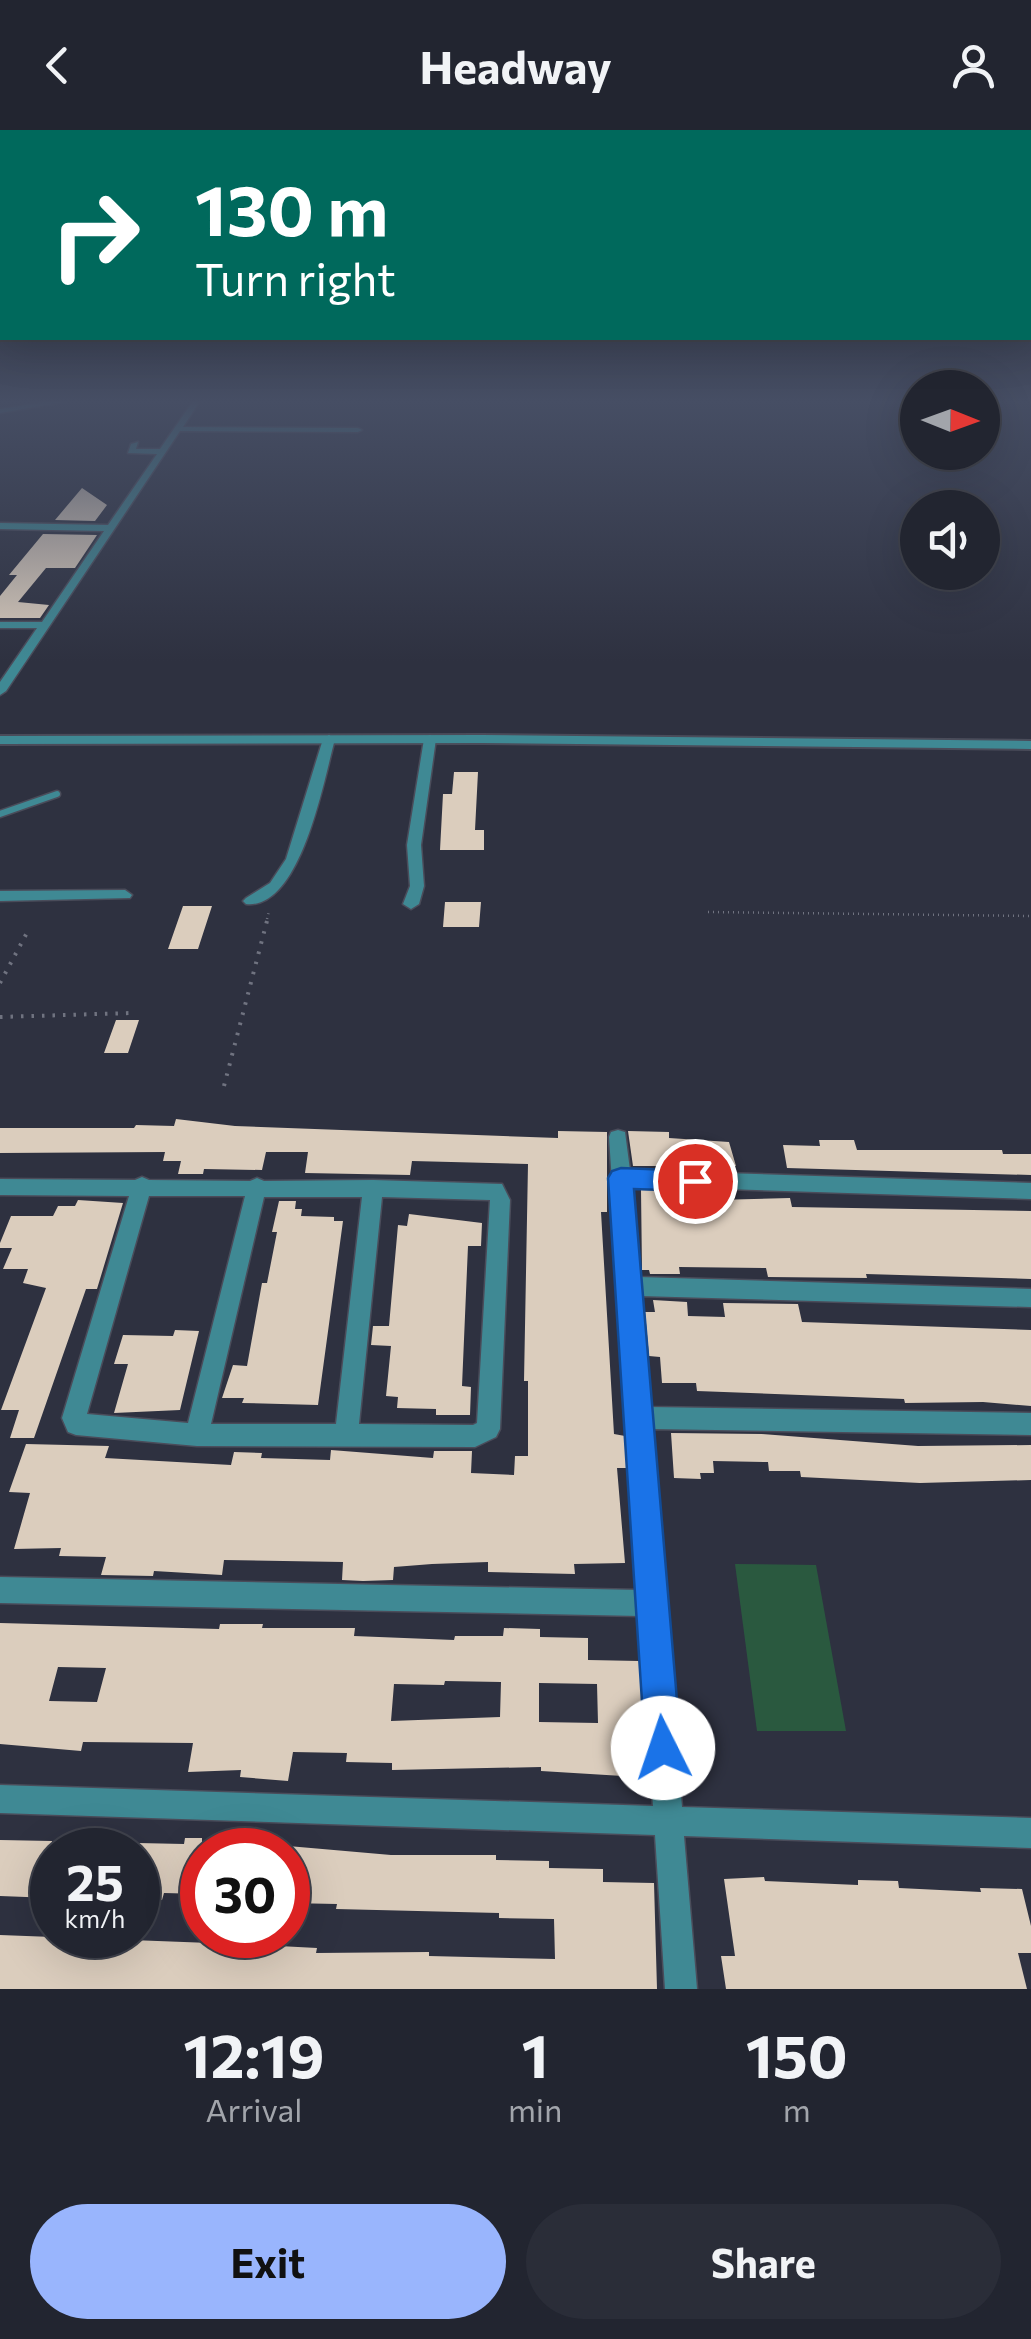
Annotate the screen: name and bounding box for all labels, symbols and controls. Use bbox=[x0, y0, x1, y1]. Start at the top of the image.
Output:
icon: back bbox=[30, 38, 85, 93]
text: Headway bbox=[419, 38, 612, 93]
icon: person bbox=[946, 38, 1001, 93]
text: 130 m bbox=[195, 165, 388, 250]
icon: right bbox=[30, 170, 160, 300]
text: Turn right bbox=[195, 250, 396, 305]
north arrow bbox=[900, 370, 1000, 470]
map controls bbox=[900, 370, 1000, 590]
button: sound bbox=[900, 490, 1000, 590]
pin bbox=[653, 1139, 738, 1224]
icon: arrive bbox=[668, 1154, 723, 1209]
position arrow bbox=[611, 1696, 715, 1800]
speed limit sign: 30 bbox=[180, 1828, 310, 1958]
text: 25 bbox=[66, 1850, 124, 1911]
text: km/h bbox=[65, 1903, 125, 1933]
text: 12:19 bbox=[183, 2017, 325, 2090]
text: 1 bbox=[522, 2017, 549, 2090]
text: 150 bbox=[746, 2017, 848, 2090]
text: Arrival bbox=[206, 2089, 302, 2129]
text: min bbox=[508, 2089, 562, 2129]
text: m bbox=[783, 2089, 811, 2129]
button: Exit bbox=[30, 2204, 506, 2319]
button: Share bbox=[526, 2204, 1001, 2319]

